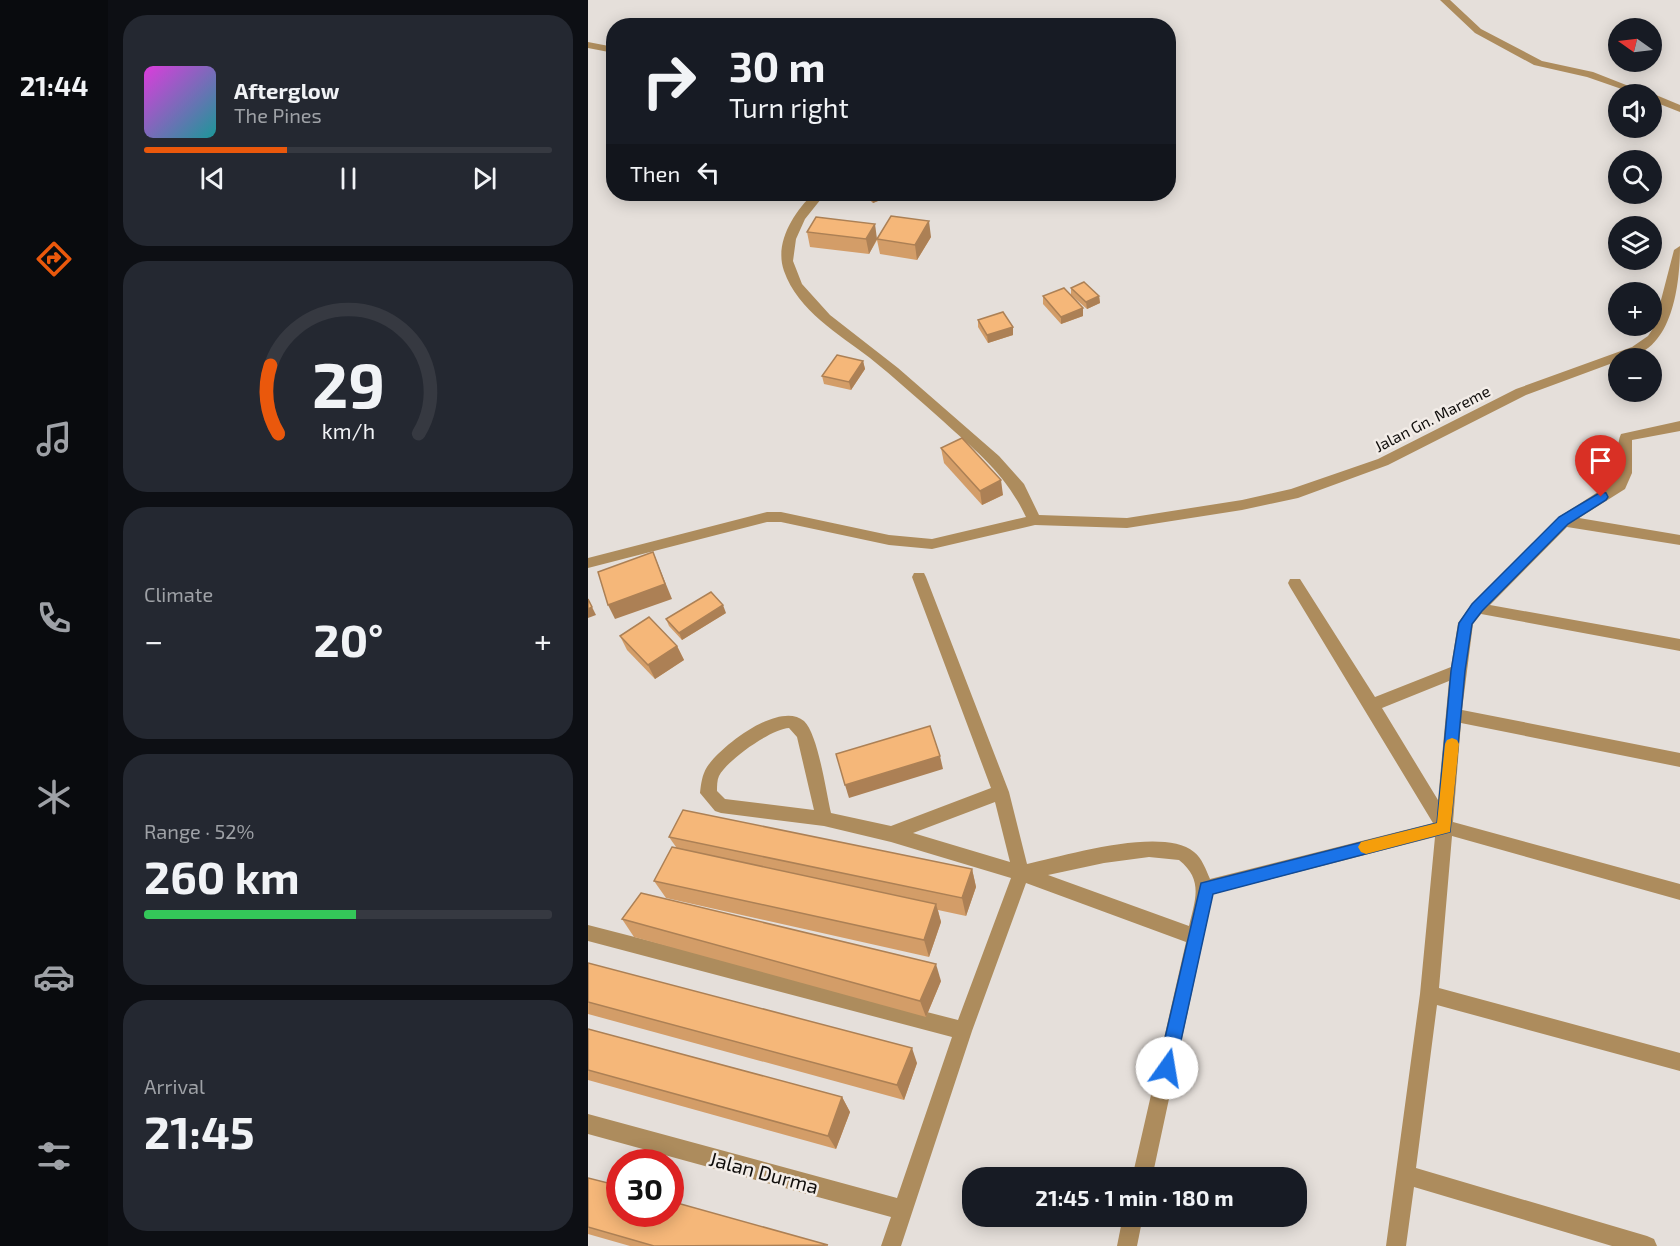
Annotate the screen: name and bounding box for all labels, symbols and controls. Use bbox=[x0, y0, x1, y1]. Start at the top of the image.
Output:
north arrow bbox=[1608, 18, 1662, 72]
map controls bbox=[1608, 18, 1662, 402]
text: 30 m bbox=[729, 40, 825, 90]
icon: right bbox=[630, 42, 708, 120]
text: 21:44 bbox=[20, 69, 88, 101]
text: Afterglow bbox=[234, 77, 339, 103]
button: sound bbox=[1608, 84, 1662, 138]
text: Turn right bbox=[729, 91, 849, 123]
text: The Pines bbox=[234, 103, 322, 127]
button: search bbox=[1608, 150, 1662, 204]
icon: left bbox=[692, 156, 725, 189]
text: Then bbox=[630, 160, 680, 186]
icon: previous bbox=[196, 162, 229, 195]
icon: pause bbox=[332, 162, 365, 195]
icon: next bbox=[468, 162, 501, 195]
button: layers bbox=[1608, 216, 1662, 270]
icon: directions bbox=[33, 238, 75, 280]
button: + bbox=[1608, 282, 1662, 336]
text: 29 bbox=[311, 346, 385, 421]
button: − bbox=[1608, 348, 1662, 402]
street label: Jalan Gn. Mareme bbox=[1371, 381, 1493, 455]
icon: music bbox=[33, 418, 75, 460]
text: km/h bbox=[321, 418, 375, 443]
pin bbox=[1575, 435, 1626, 497]
icon: arrive bbox=[1584, 444, 1617, 477]
text: Climate bbox=[144, 582, 213, 606]
icon: phone bbox=[33, 597, 75, 639]
text: 20° bbox=[314, 612, 384, 666]
text: − bbox=[144, 620, 163, 660]
text: + bbox=[534, 620, 552, 660]
icon: climate bbox=[33, 776, 75, 818]
text: Range · 52% bbox=[144, 819, 254, 843]
text: 260 km bbox=[144, 849, 300, 903]
icon: car bbox=[33, 956, 75, 998]
position arrow bbox=[1135, 1036, 1199, 1100]
text: Arrival bbox=[144, 1074, 205, 1098]
text: 21:45 bbox=[144, 1104, 255, 1158]
icon: filters bbox=[33, 1135, 75, 1177]
street label: Jalan Durma bbox=[707, 1146, 821, 1198]
speed limit sign: 30 bbox=[606, 1149, 684, 1227]
text: 21:45 · 1 min · 180 m bbox=[1035, 1184, 1234, 1210]

